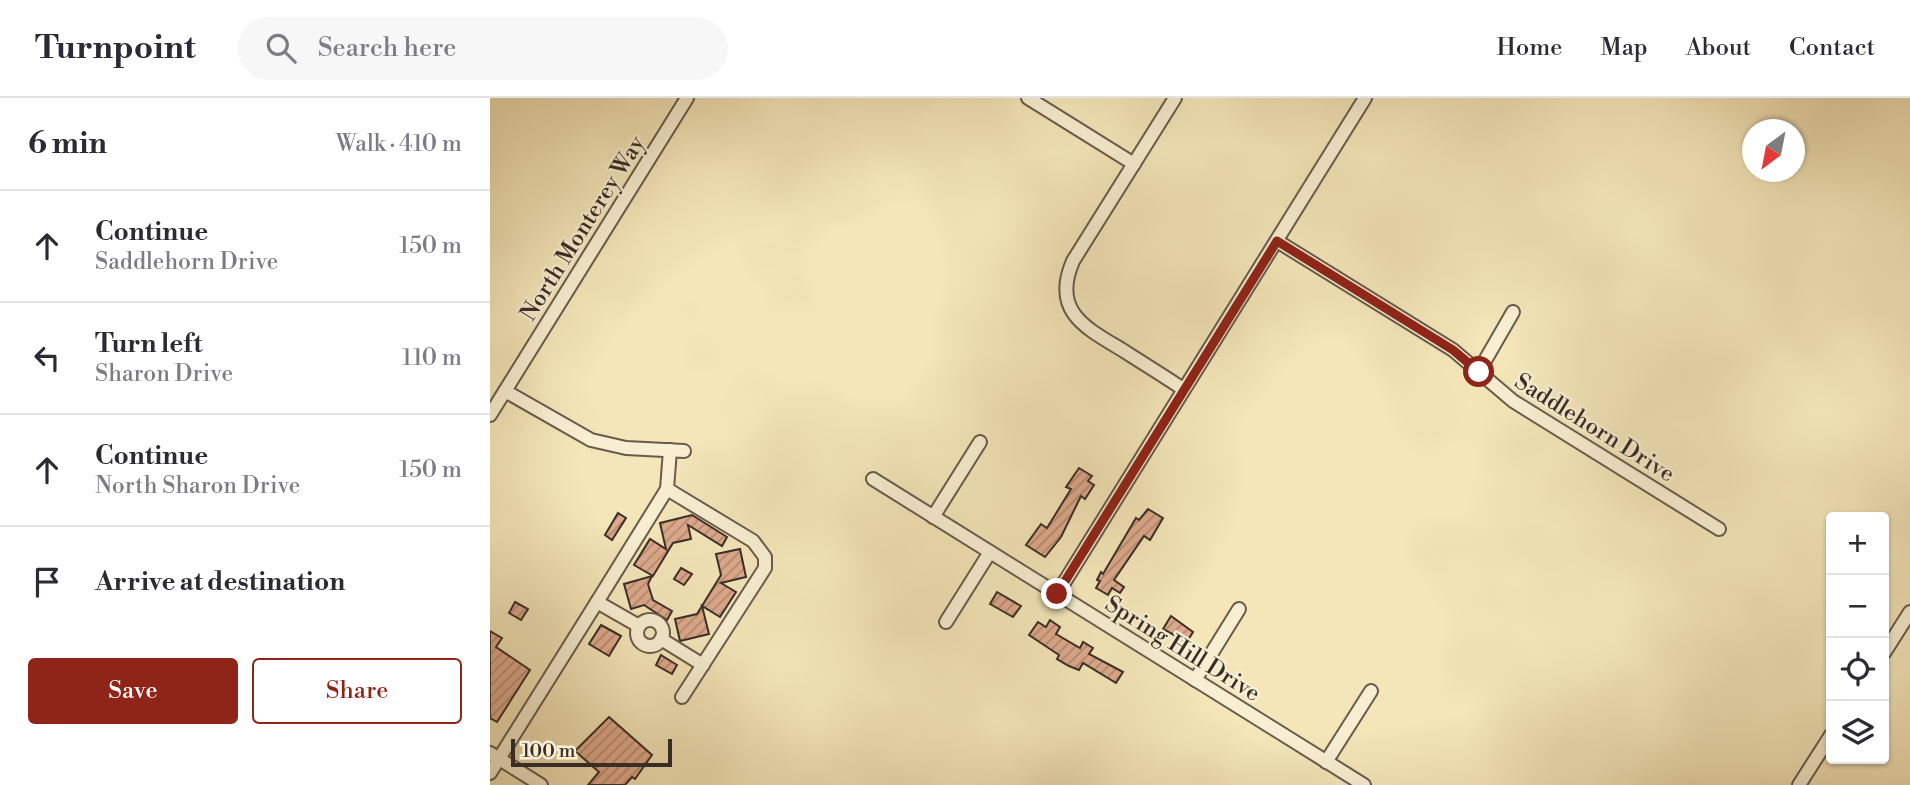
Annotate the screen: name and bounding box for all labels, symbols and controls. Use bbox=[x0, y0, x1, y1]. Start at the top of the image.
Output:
search box bbox=[238, 17, 728, 80]
text: Turnpoint bbox=[35, 28, 196, 69]
icon: search bbox=[262, 29, 300, 67]
text: Search here bbox=[318, 32, 456, 64]
text: Home bbox=[1497, 33, 1562, 63]
text: Map bbox=[1600, 33, 1648, 63]
text: About bbox=[1686, 33, 1751, 63]
text: Contact bbox=[1789, 33, 1875, 63]
north arrow bbox=[1742, 119, 1805, 182]
text: 6 min bbox=[28, 125, 107, 163]
text: Walk · 410 m bbox=[336, 130, 462, 158]
street label: North Monterey Way bbox=[515, 130, 652, 326]
text: Continue bbox=[95, 216, 208, 248]
icon: ahead bbox=[28, 227, 66, 265]
text: 150 m bbox=[399, 232, 462, 260]
text: Saddlehorn Drive bbox=[95, 248, 278, 276]
text: Turn left bbox=[95, 328, 203, 360]
icon: left bbox=[28, 339, 66, 377]
text: 110 m bbox=[402, 344, 462, 372]
route start bbox=[1463, 356, 1494, 387]
text: Sharon Drive bbox=[95, 360, 233, 388]
street label: Saddlehorn Drive bbox=[1509, 367, 1680, 488]
text: Continue bbox=[95, 440, 208, 472]
icon: ahead bbox=[28, 451, 66, 489]
text: 150 m bbox=[399, 456, 462, 484]
text: North Sharon Drive bbox=[95, 472, 300, 500]
map controls bbox=[1826, 512, 1889, 764]
button: + bbox=[1826, 512, 1889, 575]
icon: arrive bbox=[28, 563, 66, 601]
text: Arrive at destination bbox=[95, 566, 345, 598]
button: − bbox=[1826, 575, 1889, 638]
route end bbox=[1041, 578, 1072, 609]
street label: Spring Hill Drive bbox=[1100, 590, 1265, 708]
button: locate bbox=[1826, 638, 1889, 701]
button: Save bbox=[28, 658, 238, 724]
button: Share bbox=[252, 658, 462, 724]
button: layers bbox=[1826, 701, 1889, 764]
scale bar bbox=[511, 736, 672, 768]
text: 100 m bbox=[522, 739, 575, 763]

